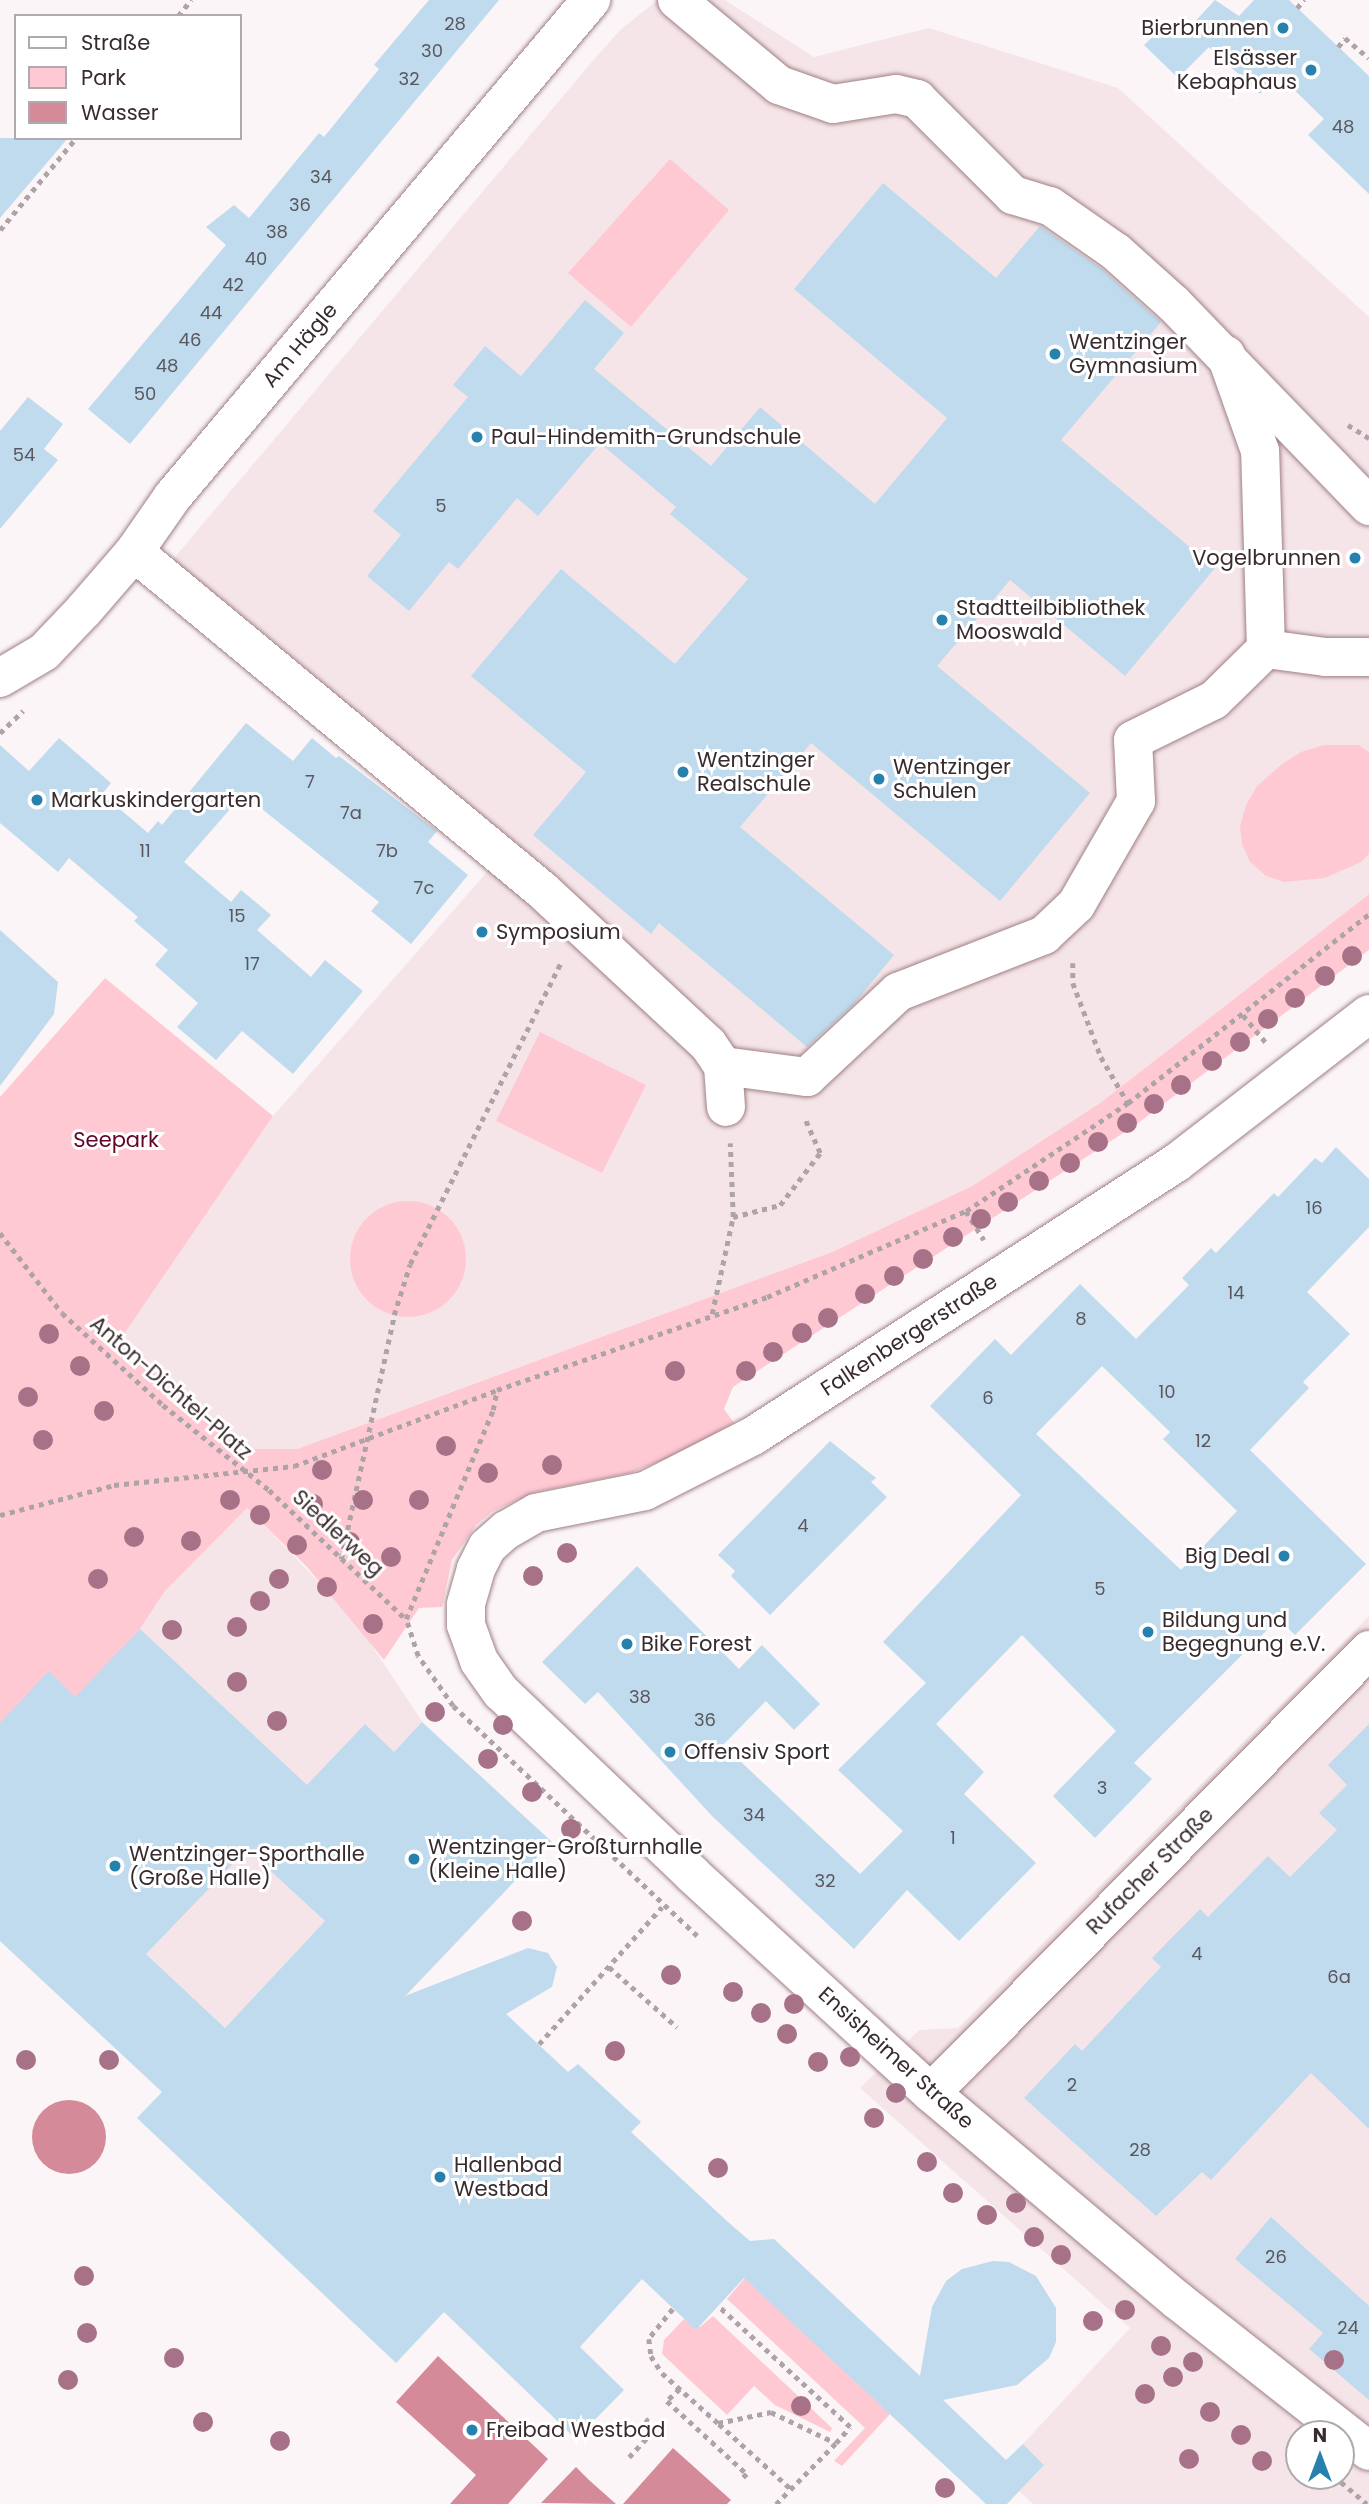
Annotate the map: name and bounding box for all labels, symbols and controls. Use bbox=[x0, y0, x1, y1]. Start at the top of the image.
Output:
house number: 28 bbox=[444, 13, 466, 35]
legend bbox=[14, 14, 242, 140]
place label: Bierbrunnen bbox=[1141, 15, 1269, 41]
marker: Bierbrunnen bbox=[1275, 20, 1291, 36]
text: Straße bbox=[81, 28, 150, 57]
house number: 30 bbox=[421, 40, 443, 62]
place label: Elsässer Kebaphaus bbox=[1177, 45, 1297, 95]
marker: Elsässer Kebaphaus bbox=[1303, 62, 1319, 78]
text: Park bbox=[81, 63, 126, 92]
house number: 32 bbox=[399, 68, 419, 90]
text: Wasser bbox=[81, 98, 158, 127]
house number: 48 bbox=[1332, 116, 1354, 138]
house number: 34 bbox=[310, 166, 332, 188]
house number: 36 bbox=[289, 194, 311, 216]
house number: 38 bbox=[266, 221, 288, 243]
house number: 40 bbox=[245, 248, 267, 270]
house number: 42 bbox=[222, 274, 244, 296]
street label: Am Hägle bbox=[257, 298, 343, 392]
house number: 44 bbox=[200, 302, 222, 324]
house number: 46 bbox=[179, 329, 201, 351]
place label: Wentzinger Gymnasium bbox=[1069, 329, 1198, 379]
marker: Wentzinger Gymnasium bbox=[1047, 346, 1063, 362]
house number: 48 bbox=[156, 355, 178, 377]
house number: 50 bbox=[134, 383, 156, 405]
place label: Paul-Hindemith-Grundschule bbox=[491, 424, 801, 450]
marker: Paul-Hindemith-Grundschule bbox=[469, 429, 485, 445]
house number: 54 bbox=[13, 444, 35, 466]
house number: 5 bbox=[435, 495, 447, 517]
place label: Vogelbrunnen bbox=[1192, 545, 1341, 571]
marker: Vogelbrunnen bbox=[1347, 550, 1363, 566]
place label: Stadtteilbibliothek Mooswald bbox=[956, 595, 1145, 645]
marker: Stadtteilbibliothek Mooswald bbox=[934, 612, 950, 628]
place label: Wentzinger Realschule bbox=[697, 747, 815, 797]
place label: Wentzinger Schulen bbox=[893, 754, 1011, 804]
marker: Wentzinger Realschule bbox=[675, 764, 691, 780]
house number: 7 bbox=[305, 771, 315, 793]
marker: Wentzinger Schulen bbox=[871, 771, 887, 787]
place label: Markuskindergarten bbox=[51, 787, 261, 813]
marker: Markuskindergarten bbox=[29, 792, 45, 808]
house number: 7a bbox=[340, 802, 362, 824]
house number: 11 bbox=[139, 840, 151, 862]
house number: 7b bbox=[376, 840, 398, 862]
house number: 7c bbox=[414, 877, 434, 899]
house number: 15 bbox=[228, 905, 246, 927]
place label: Symposium bbox=[496, 919, 621, 945]
marker: Symposium bbox=[474, 924, 490, 940]
house number: 17 bbox=[244, 953, 260, 975]
park label: Seepark bbox=[73, 1127, 159, 1153]
house number: 16 bbox=[1305, 1197, 1323, 1219]
street label: Falkenbergerstraße bbox=[816, 1269, 1002, 1401]
house number: 14 bbox=[1227, 1282, 1245, 1304]
house number: 8 bbox=[1075, 1308, 1087, 1330]
street label: Anton-Dichtel-Platz bbox=[85, 1311, 257, 1465]
house number: 10 bbox=[1158, 1381, 1176, 1403]
house number: 6 bbox=[982, 1387, 994, 1409]
house number: 12 bbox=[1195, 1430, 1211, 1452]
street label: Siedlerweg bbox=[287, 1485, 389, 1581]
house number: 4 bbox=[797, 1515, 809, 1537]
place label: Big Deal bbox=[1185, 1543, 1270, 1569]
marker: Big Deal bbox=[1276, 1548, 1292, 1564]
house number: 5 bbox=[1094, 1578, 1106, 1600]
place label: Bildung und Begegnung e.V. bbox=[1162, 1607, 1325, 1657]
marker: Bildung und Begegnung e.V. bbox=[1140, 1624, 1156, 1640]
place label: Bike Forest bbox=[641, 1631, 752, 1657]
marker: Bike Forest bbox=[619, 1636, 635, 1652]
house number: 38 bbox=[629, 1686, 651, 1708]
house number: 36 bbox=[694, 1709, 716, 1731]
place label: Offensiv Sport bbox=[684, 1739, 830, 1765]
marker: Offensiv Sport bbox=[662, 1744, 678, 1760]
house number: 3 bbox=[1097, 1777, 1107, 1799]
street label: Rufacher Straße bbox=[1081, 1802, 1219, 1940]
house number: 34 bbox=[743, 1804, 765, 1826]
house number: 1 bbox=[950, 1827, 956, 1849]
place label: Wentzinger-Großturnhalle (Kleine Halle) bbox=[428, 1834, 703, 1884]
place label: Wentzinger-Sporthalle (Große Halle) bbox=[129, 1841, 365, 1891]
marker: Wentzinger-Großturnhalle (Kleine Halle) bbox=[406, 1851, 422, 1867]
marker: Wentzinger-Sporthalle (Große Halle) bbox=[107, 1858, 123, 1874]
house number: 32 bbox=[815, 1870, 835, 1892]
house number: 4 bbox=[1191, 1943, 1203, 1965]
house number: 6a bbox=[1327, 1966, 1351, 1988]
street label: Ensisheimer Straße bbox=[813, 1982, 979, 2134]
house number: 2 bbox=[1067, 2074, 1077, 2096]
house number: 28 bbox=[1129, 2139, 1151, 2161]
place label: Hallenbad Westbad bbox=[454, 2152, 562, 2202]
marker: Hallenbad Westbad bbox=[432, 2169, 448, 2185]
house number: 26 bbox=[1265, 2246, 1287, 2268]
house number: 24 bbox=[1337, 2317, 1359, 2339]
place label: Freibad Westbad bbox=[486, 2417, 666, 2443]
north arrow bbox=[1285, 2420, 1355, 2490]
marker: Freibad Westbad bbox=[464, 2422, 480, 2438]
text: N bbox=[1313, 2422, 1327, 2449]

